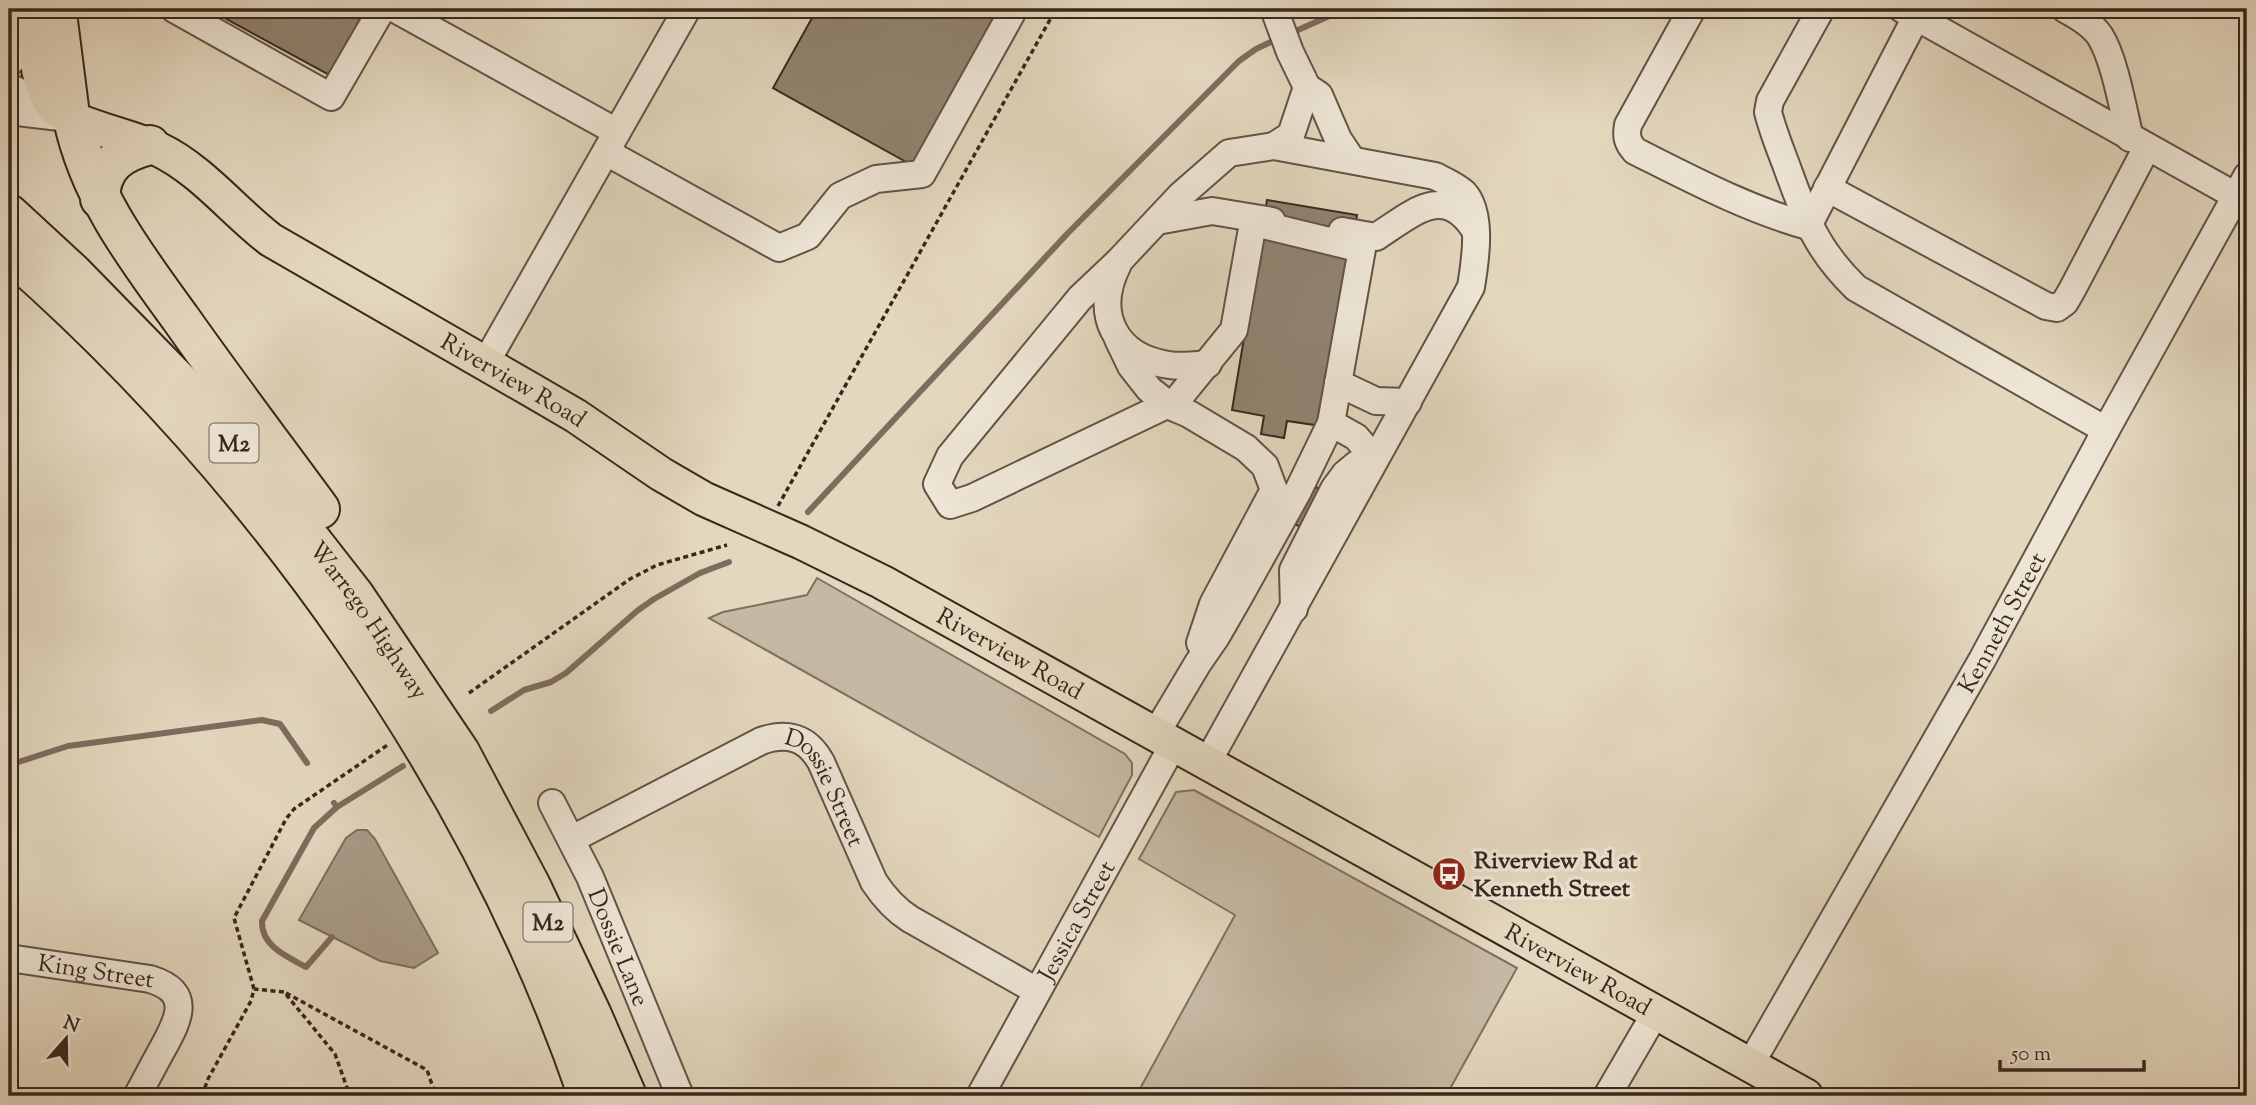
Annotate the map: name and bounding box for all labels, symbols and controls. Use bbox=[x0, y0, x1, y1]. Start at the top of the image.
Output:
street label: Riverview Road bbox=[433, 326, 593, 437]
road number: M2 bbox=[210, 424, 258, 462]
street label: Warrego Highway bbox=[300, 535, 435, 707]
street label: Kenneth Street bbox=[1951, 547, 2056, 701]
street label: Riverview Road bbox=[930, 601, 1089, 710]
street label: Dossie Street bbox=[780, 721, 871, 853]
place label: Riverview Rd at Kenneth Street bbox=[1474, 845, 1638, 907]
street label: Jessica Street bbox=[1030, 855, 1125, 990]
bus stop icon: Riverview Rd at Kenneth Street bbox=[1430, 855, 1468, 893]
street label: Dossie Lane bbox=[578, 884, 656, 1012]
road number: M2 bbox=[524, 903, 572, 942]
street label: Riverview Road bbox=[1498, 917, 1657, 1026]
street label: King Street bbox=[35, 948, 156, 998]
north arrow bbox=[32, 1004, 102, 1074]
text: N bbox=[59, 1010, 83, 1041]
scale bar bbox=[2000, 1028, 2144, 1072]
text: 50 m bbox=[2010, 1040, 2051, 1070]

